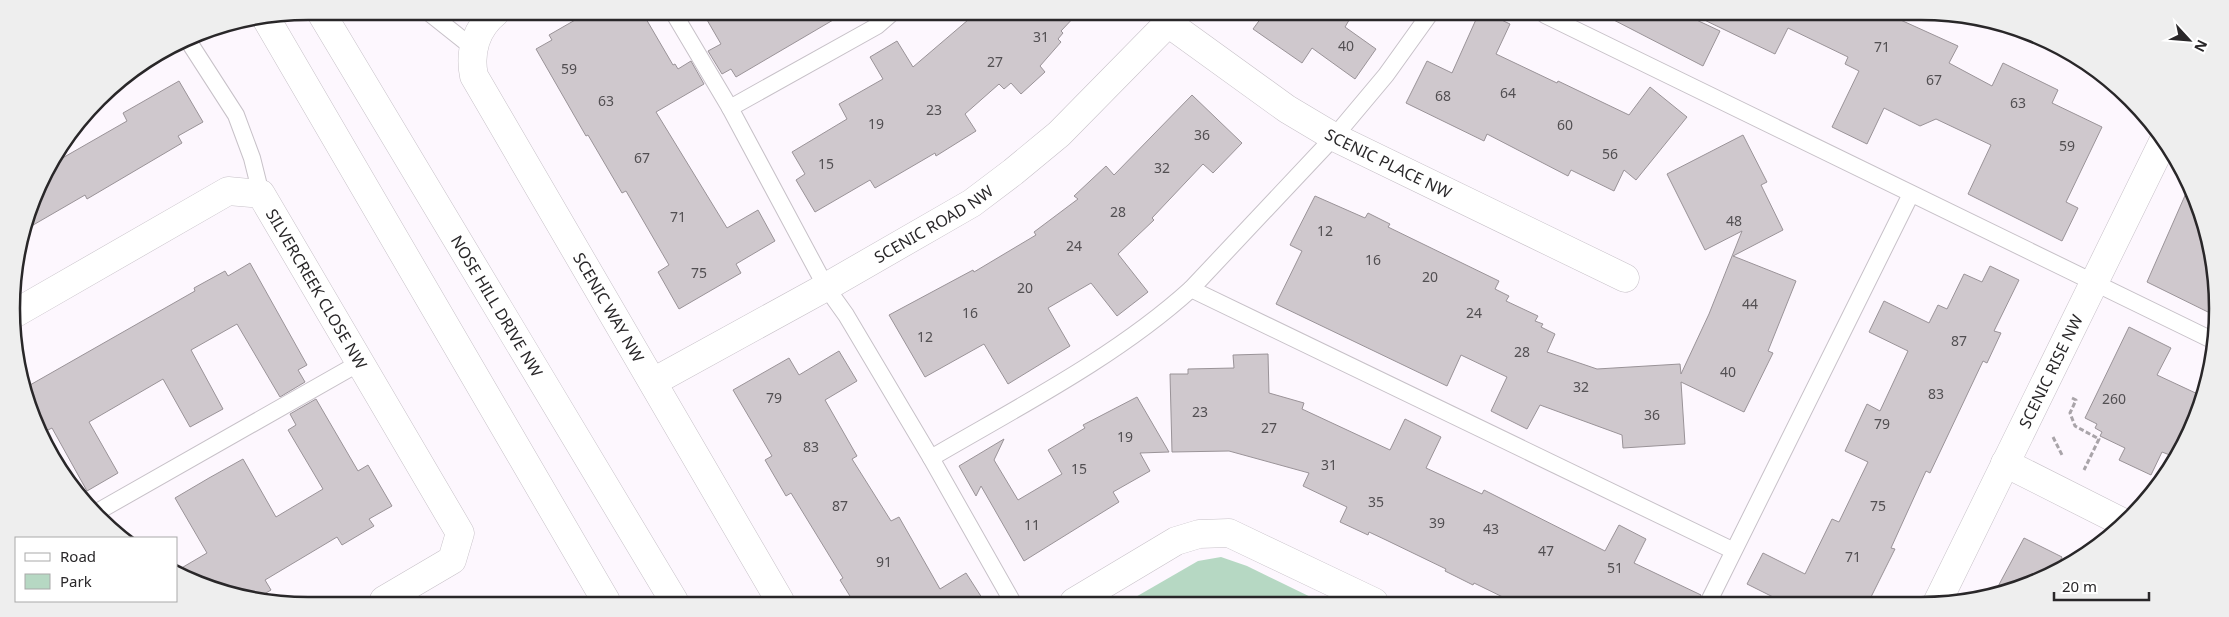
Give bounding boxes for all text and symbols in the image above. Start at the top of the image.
north arrow [2164,15,2214,65]
house number: 31 [1033,27,1049,46]
house number: 40 [1338,36,1354,55]
house number: 71 [1874,37,1890,56]
text: N [2190,37,2212,55]
house number: 27 [987,52,1003,71]
house number: 59 [561,59,577,78]
house number: 67 [1926,70,1942,89]
house number: 64 [1500,83,1516,102]
house number: 68 [1435,86,1451,105]
house number: 63 [598,91,614,110]
house number: 63 [2010,93,2026,112]
house number: 23 [926,100,942,119]
house number: 19 [868,114,884,133]
house number: 60 [1557,115,1573,134]
street label: SCENIC PLACE NW [1321,123,1455,203]
house number: 36 [1194,125,1210,144]
house number: 59 [2059,136,2075,155]
house number: 56 [1602,144,1618,163]
house number: 67 [634,148,650,167]
house number: 15 [818,154,834,173]
house number: 32 [1154,158,1170,177]
street label: SCENIC ROAD NW [870,180,998,268]
house number: 28 [1110,202,1126,221]
street label: SILVERCREEK CLOSE NW [261,205,372,373]
house number: 71 [670,207,686,226]
house number: 48 [1726,211,1742,230]
house number: 12 [1317,221,1333,240]
street label: NOSE HILL DRIVE NW [446,231,548,381]
house number: 24 [1066,236,1082,255]
street label: SCENIC WAY NW [568,248,649,366]
house number: 16 [1365,250,1381,269]
house number: 75 [691,263,707,282]
house number: 20 [1422,267,1438,286]
house number: 20 [1017,278,1033,297]
house number: 44 [1742,294,1758,313]
house number: 16 [962,303,978,322]
house number: 24 [1466,303,1482,322]
street label: SCENIC RISE NW [2013,311,2088,432]
house number: 12 [917,327,933,346]
house number: 87 [1951,331,1967,350]
house number: 28 [1514,342,1530,361]
house number: 40 [1720,362,1736,381]
house number: 32 [1573,377,1589,396]
house number: 83 [1928,384,1944,403]
house number: 79 [766,388,782,407]
house number: 260 [2102,389,2126,408]
house number: 23 [1192,402,1208,421]
house number: 36 [1644,405,1660,424]
house number: 79 [1874,414,1890,433]
house number: 27 [1261,418,1277,437]
house number: 19 [1117,427,1133,446]
house number: 83 [803,437,819,456]
house number: 31 [1321,455,1337,474]
house number: 15 [1071,459,1087,478]
house number: 35 [1368,492,1384,511]
house number: 87 [832,496,848,515]
house number: 75 [1870,496,1886,515]
house number: 39 [1429,513,1445,532]
house number: 11 [1024,515,1040,534]
house number: 43 [1483,519,1499,538]
legend [15,537,178,602]
house number: 47 [1538,541,1554,560]
text: Road [60,546,96,566]
house number: 71 [1845,547,1861,566]
house number: 91 [876,552,892,571]
house number: 51 [1607,558,1623,577]
scale bar [2054,570,2149,602]
text: Park [60,571,92,591]
text: 20 m [2062,576,2097,596]

